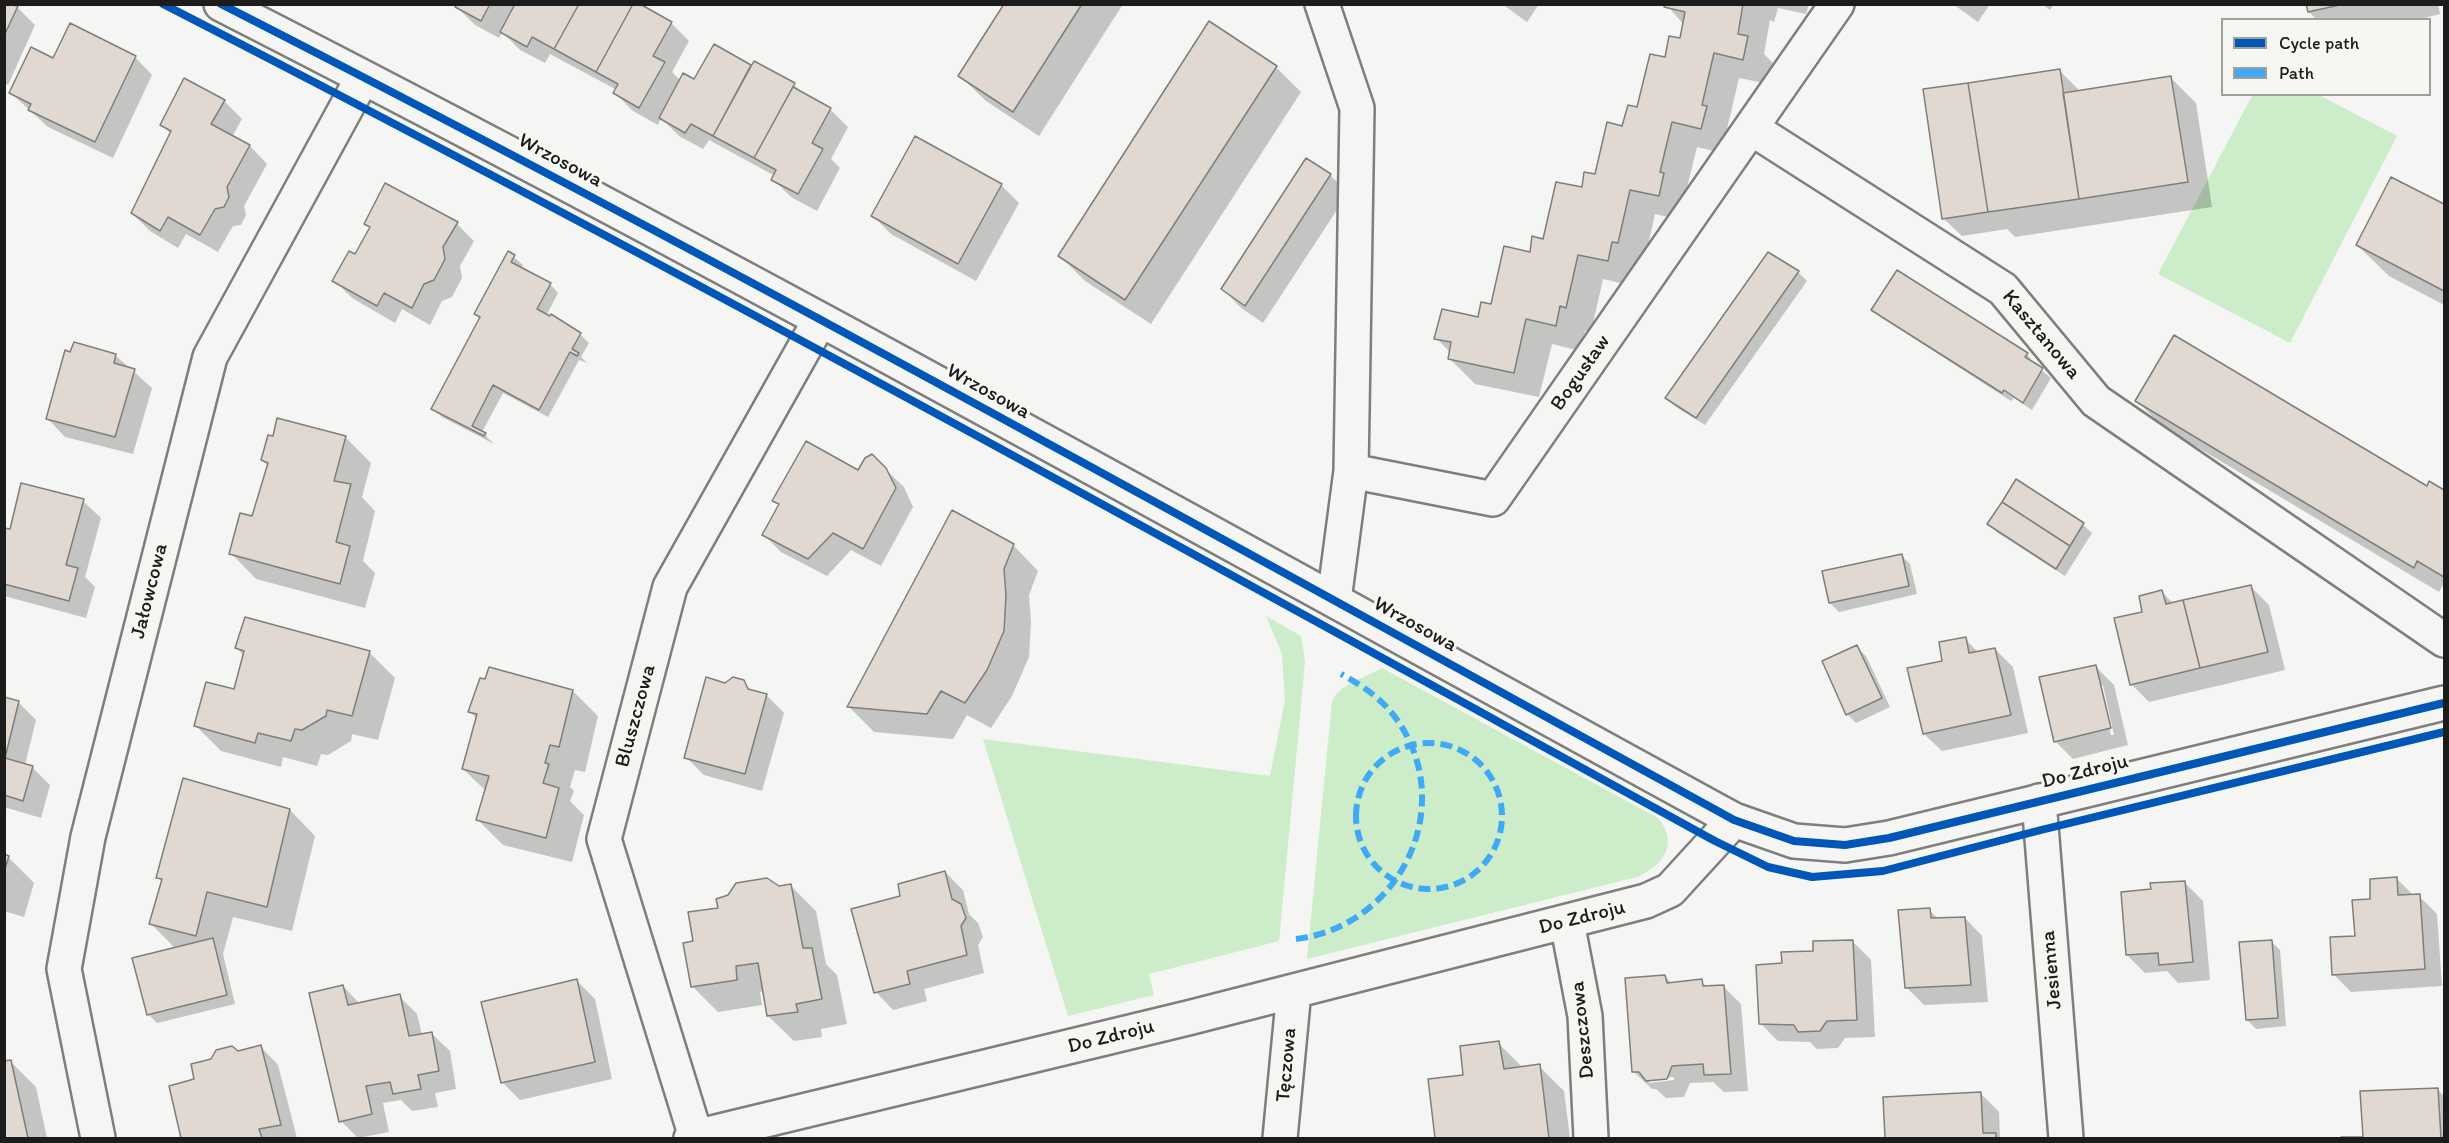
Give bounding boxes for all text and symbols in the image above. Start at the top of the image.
legend [2221,18,2431,96]
text: Cycle path [2279,32,2359,54]
text: Path [2279,62,2314,84]
street label: Wrzosowa [514,128,606,194]
street label: Kasztanowa [1996,285,2086,385]
street label: Bogusław [1546,330,1616,416]
street label: Wrzosowa [942,359,1034,425]
street label: Jałowcowa [126,541,174,641]
street label: Wrzosowa [1369,592,1461,658]
street label: Bluszczowa [610,662,662,770]
street label: Do Zdroju [2039,749,2131,795]
street label: Do Zdroju [1536,895,1628,941]
street label: Jesienna [2036,929,2068,1011]
street label: Deszczowa [1565,980,1601,1080]
street label: Do Zdroju [1065,1014,1157,1060]
street label: Tęczowa [1271,1027,1303,1103]

